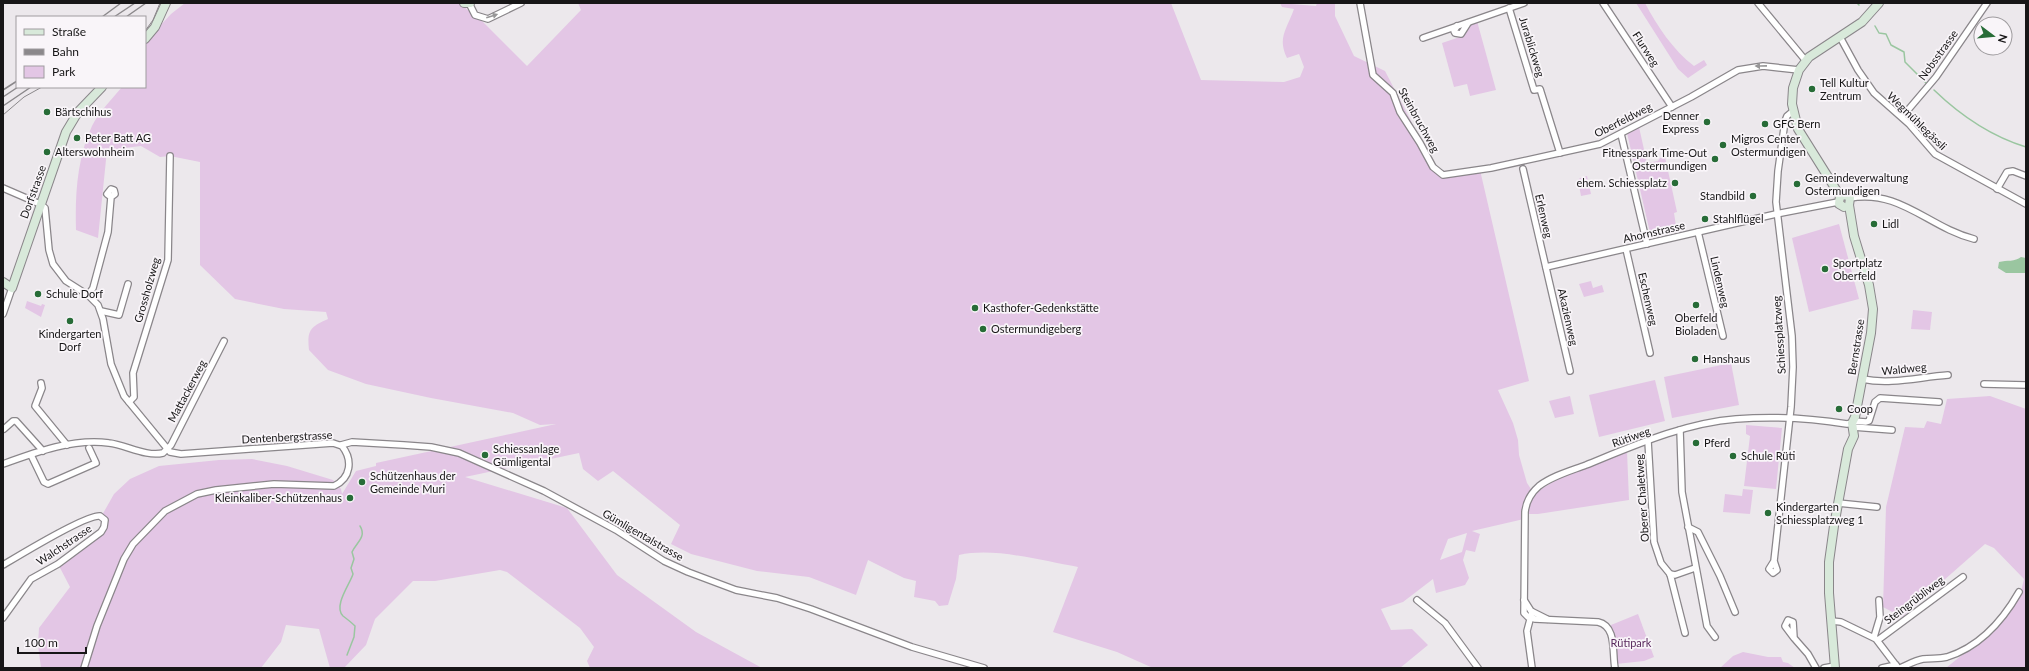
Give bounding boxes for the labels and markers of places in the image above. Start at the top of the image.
place label: Tell Kultur Zentrum [1820,76,1869,102]
marker: Tell Kultur Zentrum [1807,84,1817,94]
place label: Bärtschihus [55,105,112,118]
marker: Bärtschihus [42,107,52,117]
place label: Denner Express [1662,109,1699,135]
marker: Denner Express [1702,117,1712,127]
place label: GFC Bern [1773,117,1820,130]
marker: GFC Bern [1760,119,1770,129]
place label: Peter Batt AG [85,131,151,144]
place label: Migros Center Ostermundigen [1731,132,1806,158]
marker: Peter Batt AG [72,133,82,143]
marker: Migros Center Ostermundigen [1718,140,1728,150]
place label: Alterswohnheim [55,145,134,158]
place label: Fitnesspark Time-Out Ostermundigen [1602,146,1707,172]
marker: Alterswohnheim [42,147,52,157]
marker: Fitnesspark Time-Out Ostermundigen [1710,154,1720,164]
place label: Gemeindeverwaltung Ostermundigen [1805,171,1908,197]
place label: ehem. Schiessplatz [1576,176,1667,189]
marker: ehem. Schiessplatz [1670,178,1680,188]
marker: Gemeindeverwaltung Ostermundigen [1792,179,1802,189]
place label: Standbild [1700,189,1745,202]
marker: Standbild [1748,191,1758,201]
place label: Stahlflügel [1713,212,1764,225]
marker: Stahlflügel [1700,214,1710,224]
place label: Lidl [1882,217,1899,230]
marker: Lidl [1869,219,1879,229]
place label: Sportplatz Oberfeld [1833,256,1882,282]
marker: Sportplatz Oberfeld [1820,264,1830,274]
place label: Schule Dorf [46,287,103,300]
marker: Schule Dorf [33,289,43,299]
marker: Oberfeld Bioladen [1691,300,1701,310]
place label: Kasthofer-Gedenkstätte [983,301,1099,314]
marker: Kasthofer-Gedenkstätte [970,303,980,313]
place label: Oberfeld Bioladen [1675,311,1717,337]
marker: Kindergarten Dorf [65,316,75,326]
place label: Ostermundigeberg [991,322,1082,335]
marker: Ostermundigeberg [978,324,988,334]
place label: Kindergarten Dorf [39,327,101,353]
place label: Hanshaus [1703,352,1750,365]
marker: Hanshaus [1690,354,1700,364]
place label: Coop [1847,402,1873,415]
marker: Coop [1834,404,1844,414]
place label: Pferd [1704,436,1730,449]
marker: Pferd [1691,438,1701,448]
place label: Schiessanlage Gümligental [493,442,560,468]
place label: Schule Rüti [1741,449,1795,462]
marker: Schiessanlage Gümligental [480,450,490,460]
marker: Schule Rüti [1728,451,1738,461]
place label: Schützenhaus der Gemeinde Muri [370,469,456,495]
marker: Schützenhaus der Gemeinde Muri [357,477,367,487]
place label: Kleinkaliber-Schützenhaus [215,491,342,504]
marker: Kleinkaliber-Schützenhaus [345,493,355,503]
place label: Kindergarten Schiessplatzweg 1 [1776,500,1864,526]
marker: Kindergarten Schiessplatzweg 1 [1763,508,1773,518]

